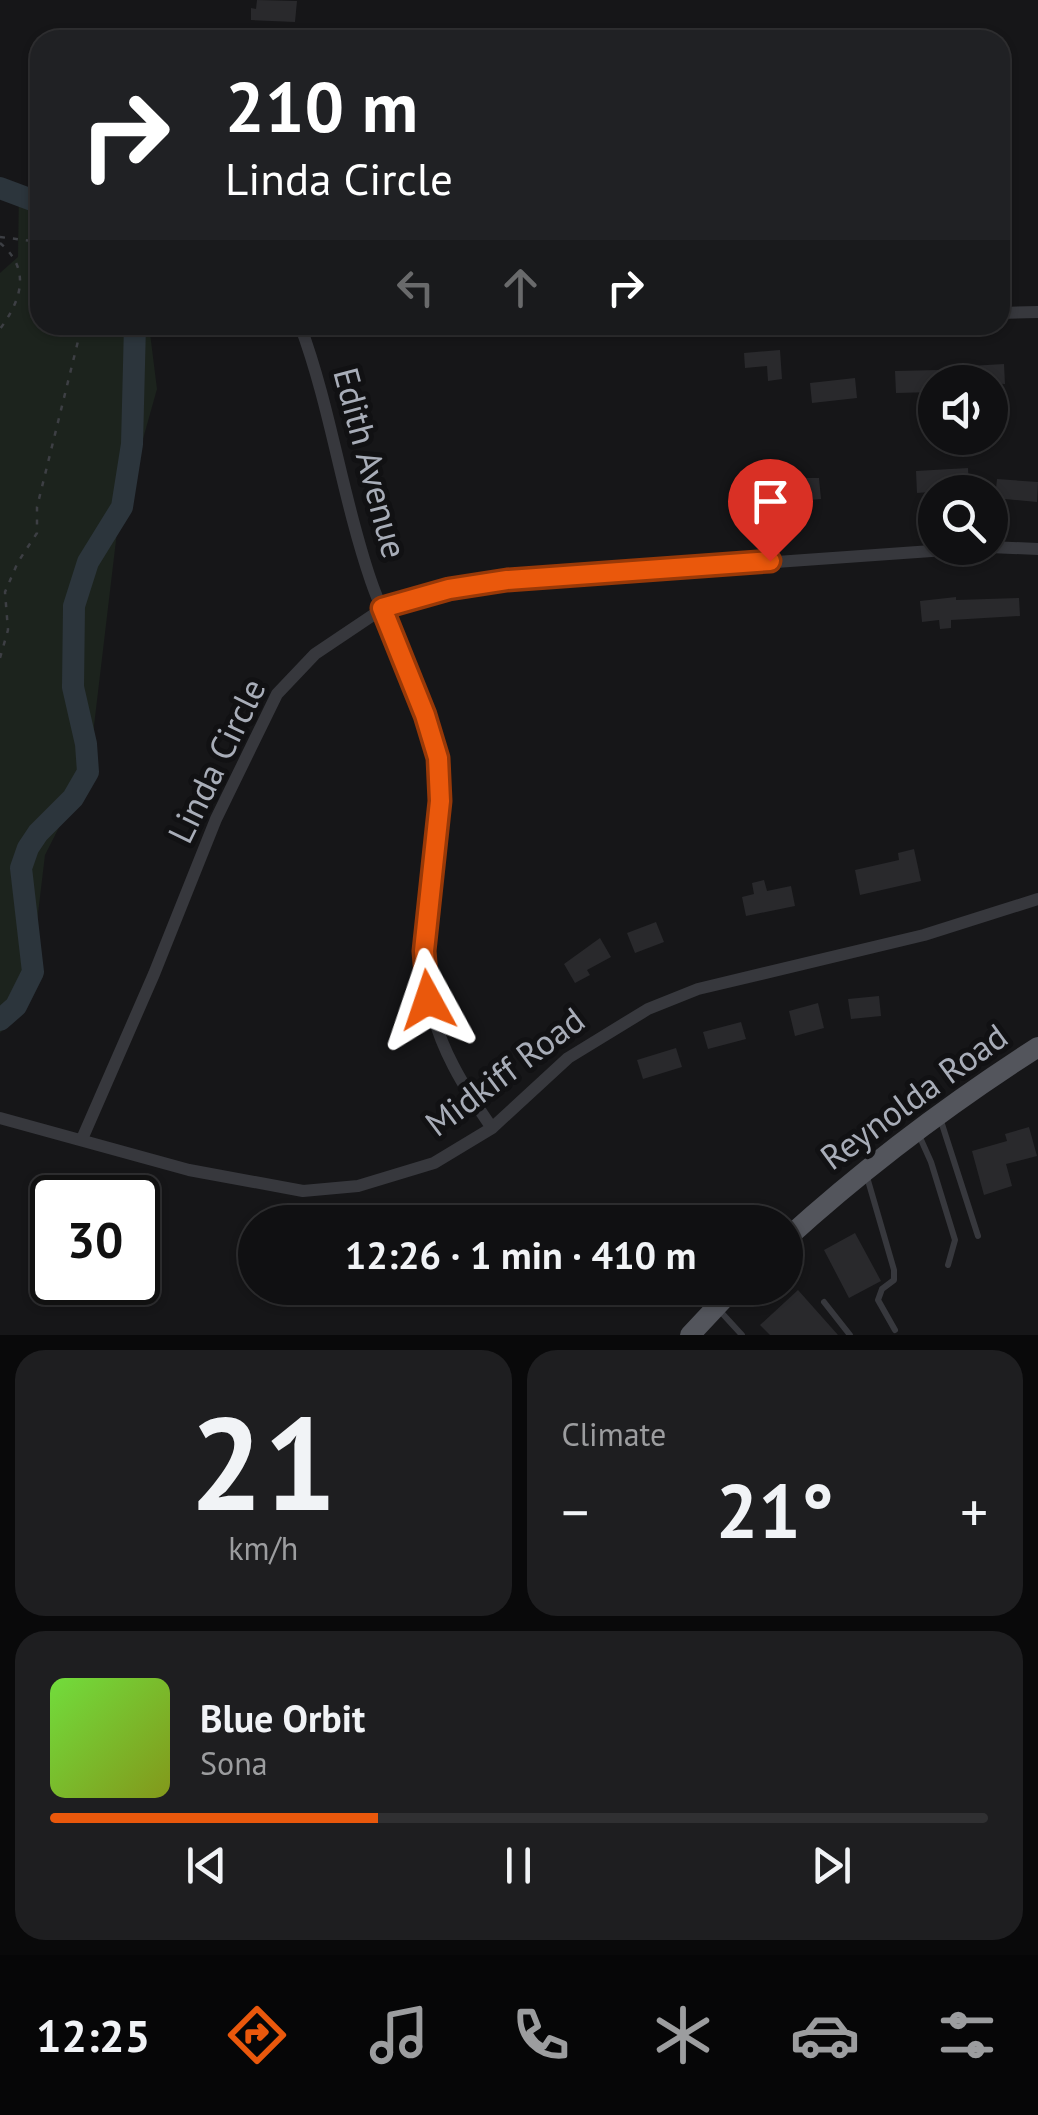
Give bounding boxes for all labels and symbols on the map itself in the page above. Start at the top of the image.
street label: Edith Avenue [323,362,418,563]
pin [728,459,813,562]
street label: Linda Circle [157,671,276,850]
position arrow [376,948,480,1052]
street label: Midkiff Road [416,996,593,1146]
street label: Reynolda Road [811,1013,1016,1180]
speed limit sign: 30 [30,1175,160,1305]

